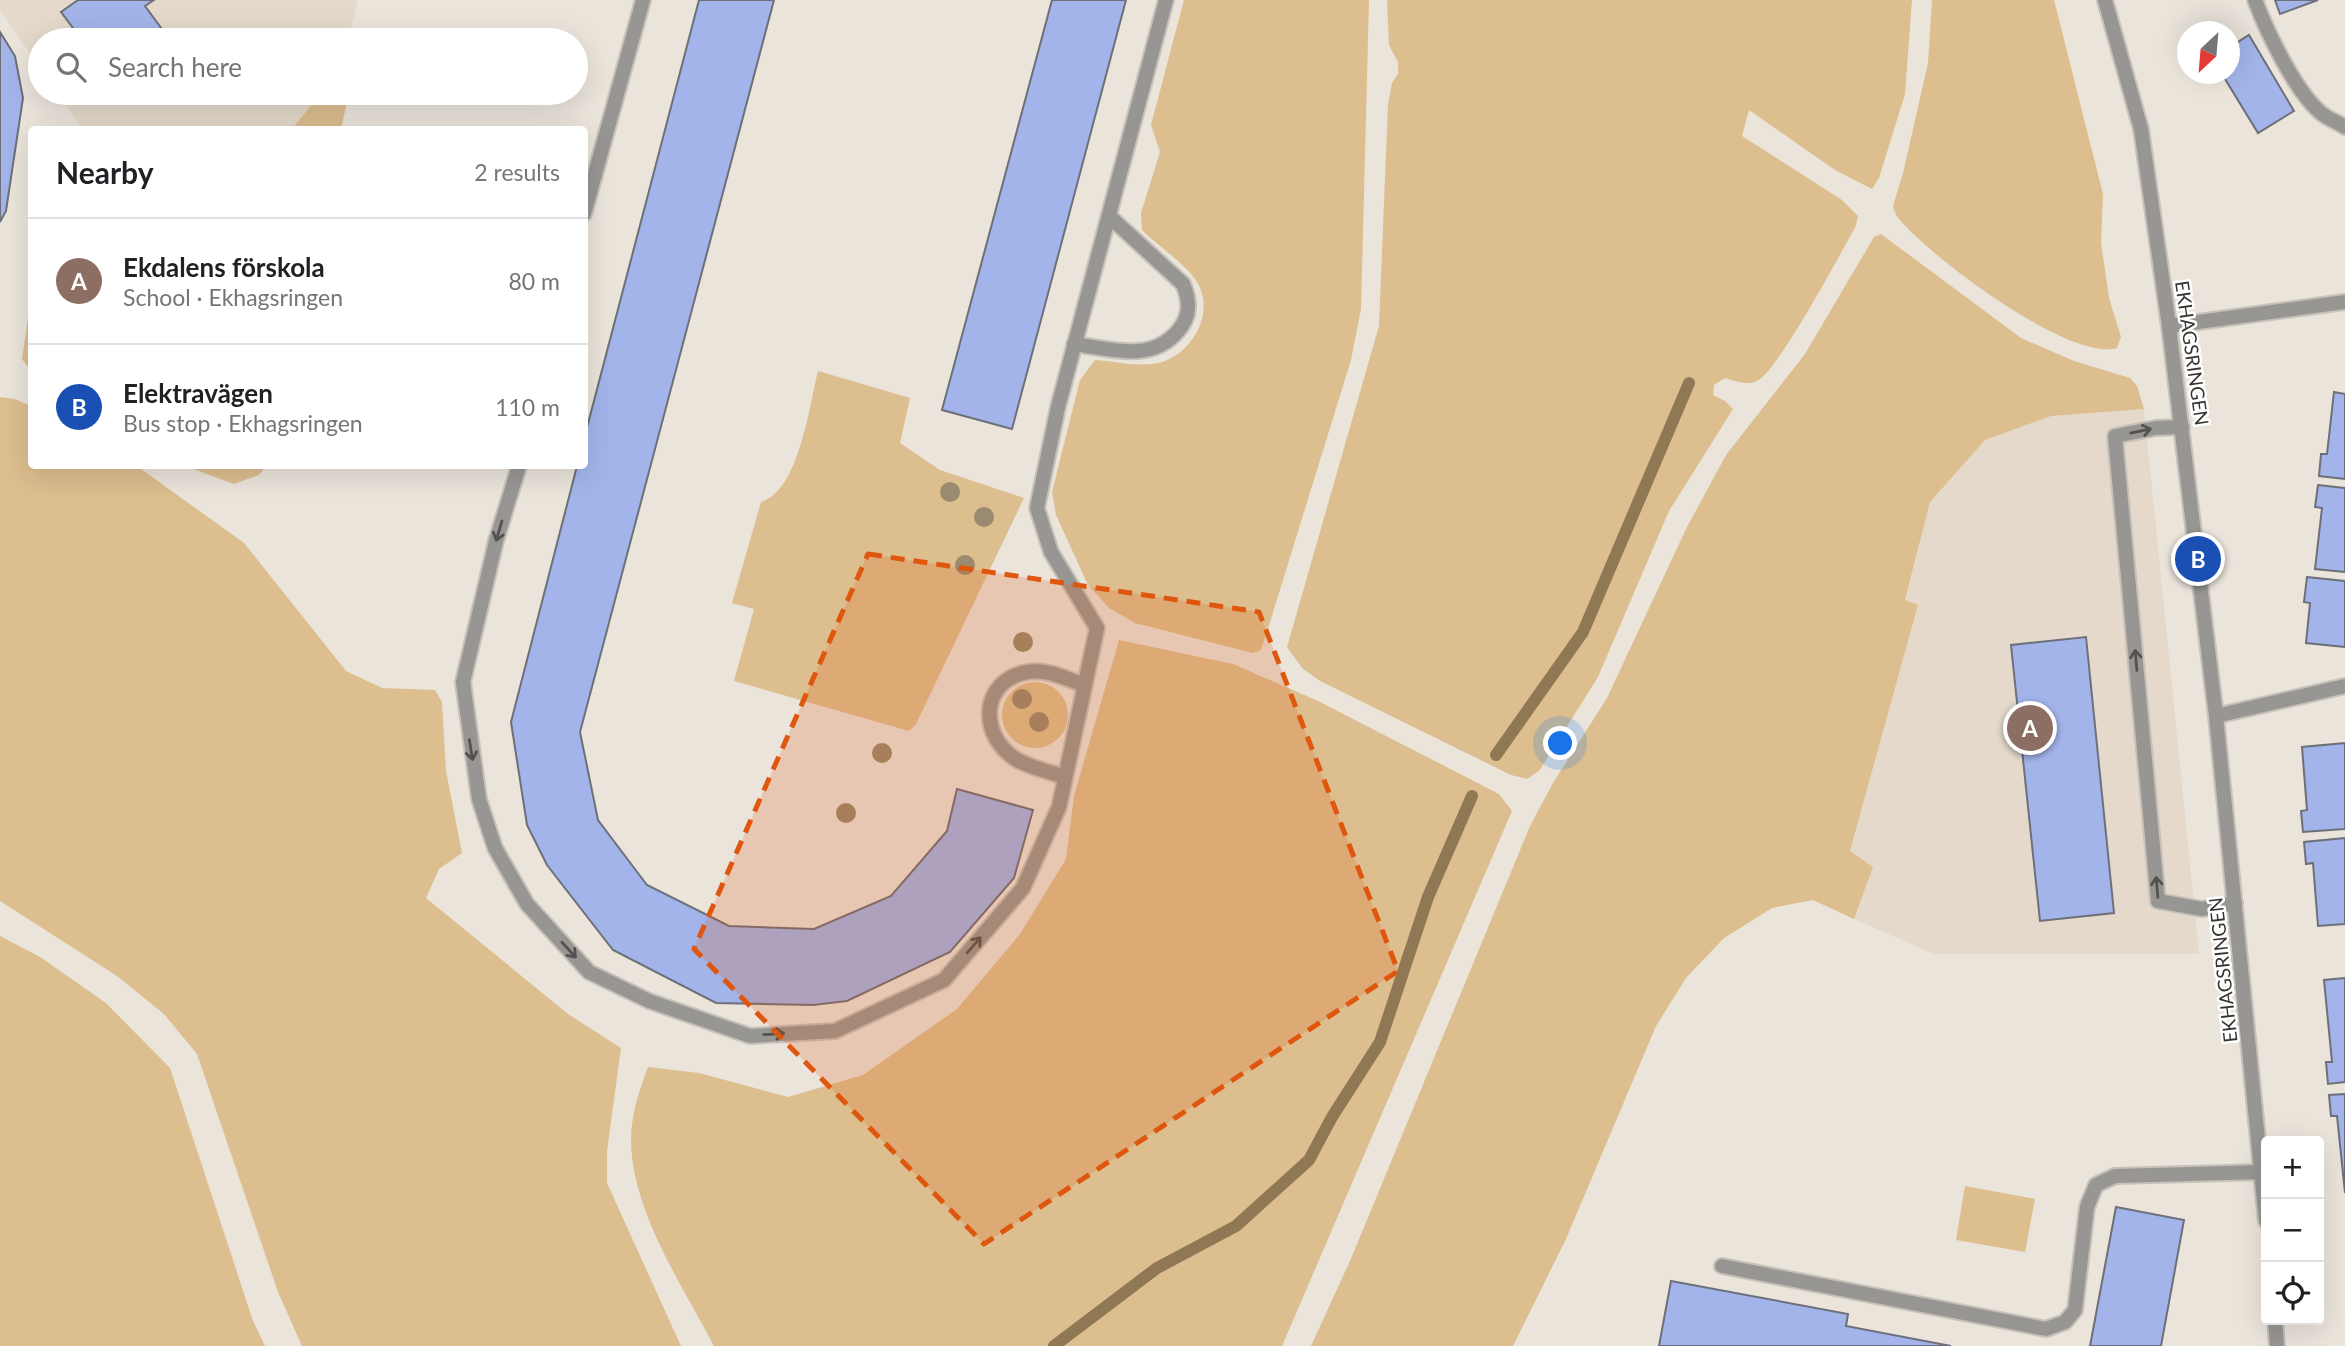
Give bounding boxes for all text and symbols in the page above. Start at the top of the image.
north arrow [2177,21,2240,84]
search box [28,28,588,105]
icon: search [52,48,90,86]
text: Search here [108,51,242,83]
text: Nearby [56,154,154,190]
text: 2 results [474,158,560,186]
text: Ekdalens förskola [123,251,325,283]
text: A [71,267,87,295]
text: 80 m [509,267,560,295]
street label: EKHAGSRINGEN [2171,279,2214,427]
text: School · Ekhagsringen [123,283,343,311]
text: Elektravägen [123,377,273,409]
text: B [71,393,87,421]
text: 110 m [495,393,560,421]
text: Bus stop · Ekhagsringen [123,409,363,437]
one-way arrow [2129,423,2152,437]
one-way arrow [492,520,505,542]
pin: B [2175,533,2221,585]
one-way arrow [2129,649,2142,672]
pin: A [2007,702,2053,754]
your location [1543,726,1577,760]
one-way arrow [465,738,478,761]
one-way arrow [2150,876,2163,898]
street label: EKHAGSRINGEN [2203,896,2242,1044]
one-way arrow [966,936,982,954]
one-way arrow [561,941,577,959]
one-way arrow [762,1028,785,1041]
map controls [2261,1136,2324,1325]
button: + [2261,1136,2324,1199]
button: − [2261,1199,2324,1262]
button: locate [2261,1262,2324,1325]

